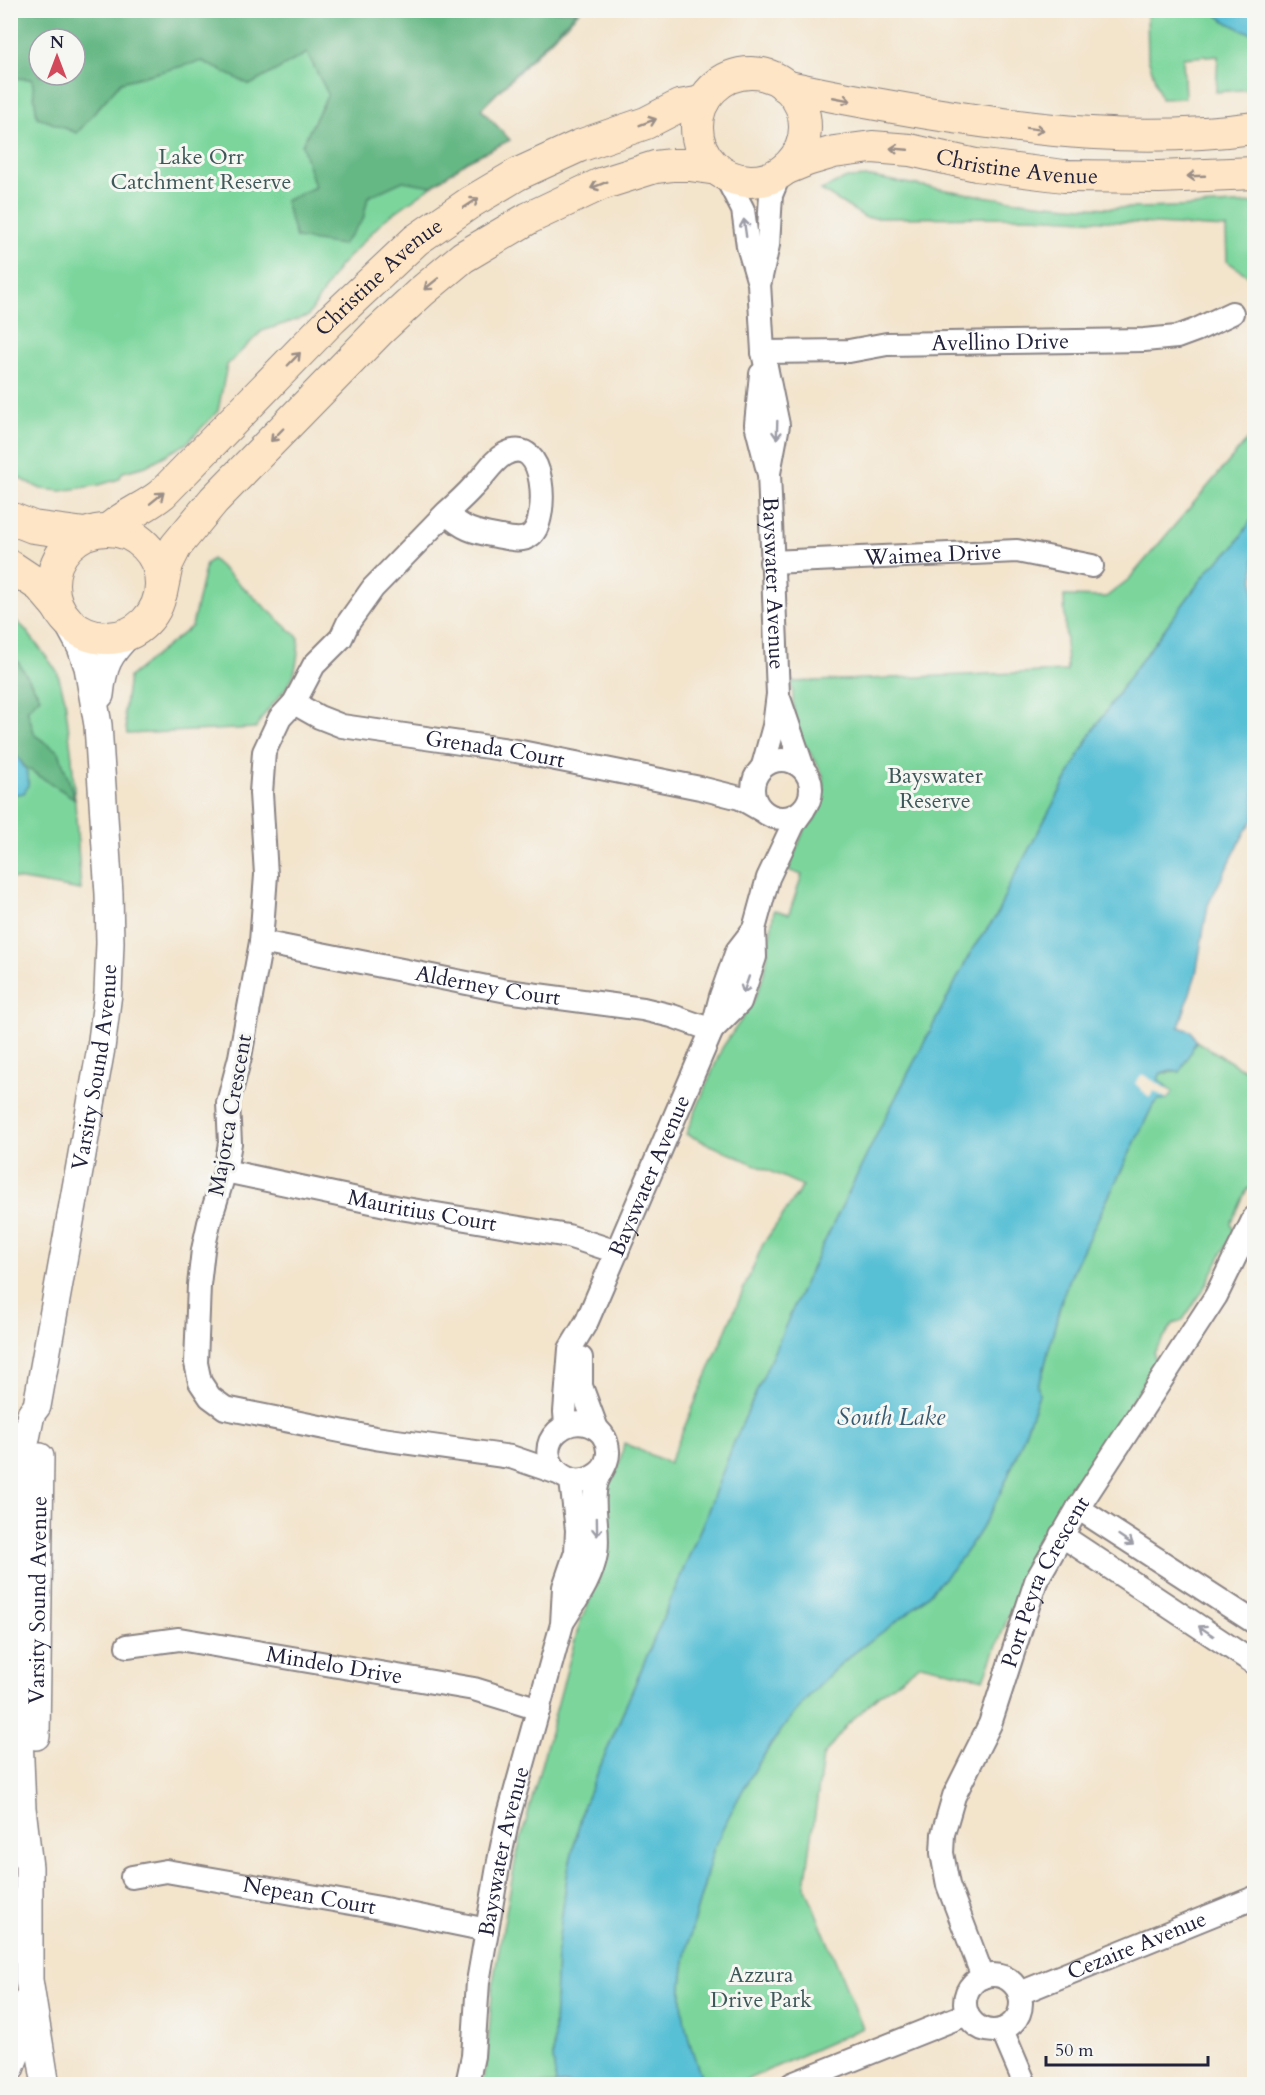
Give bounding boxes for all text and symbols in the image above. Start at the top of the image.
north arrow [27,27,87,87]
text: N [50,32,64,54]
one-way arrow [832,94,851,105]
one-way arrow [638,116,656,127]
one-way arrow [1024,124,1044,135]
street label: Christine Avenue [933,141,1098,191]
park label: Lake Orr Catchment Reserve [110,142,292,197]
one-way arrow [889,143,909,154]
one-way arrow [1187,170,1207,182]
one-way arrow [590,180,608,191]
one-way arrow [462,196,479,208]
street label: Christine Avenue [308,211,449,343]
one-way arrow [740,219,751,238]
one-way arrow [423,277,439,290]
street label: Avellino Drive [931,326,1069,358]
one-way arrow [286,351,301,366]
one-way arrow [771,419,782,439]
one-way arrow [270,428,285,443]
one-way arrow [149,491,165,504]
street label: Bayswater Avenue [755,496,792,670]
street label: Waimea Drive [863,537,1002,573]
street label: Grenada Court [423,723,567,775]
park label: Bayswater Reserve [887,761,984,816]
street label: Alderney Court [413,958,562,1013]
street label: Varsity Sound Avenue [64,963,124,1173]
one-way arrow [739,975,750,994]
street label: Majorca Crescent [201,1032,259,1198]
street label: Bayswater Avenue [601,1090,697,1261]
street label: Mauritius Court [345,1182,499,1239]
water label: South Lake [837,1401,946,1434]
street label: Port Peyra Crescent [994,1490,1097,1671]
street label: Varsity Sound Avenue [21,1496,54,1704]
one-way arrow [591,1516,602,1536]
one-way arrow [1118,1534,1134,1546]
one-way arrow [1198,1625,1215,1637]
street label: Mindelo Drive [264,1639,405,1692]
street label: Bayswater Avenue [471,1763,537,1939]
street label: Nepean Court [241,1870,378,1922]
street label: Cezaire Avenue [1063,1904,1211,1987]
park label: Azzura Drive Park [710,1960,812,2015]
scale bar [1046,2029,1208,2067]
text: 50 m [1055,2038,1094,2063]

